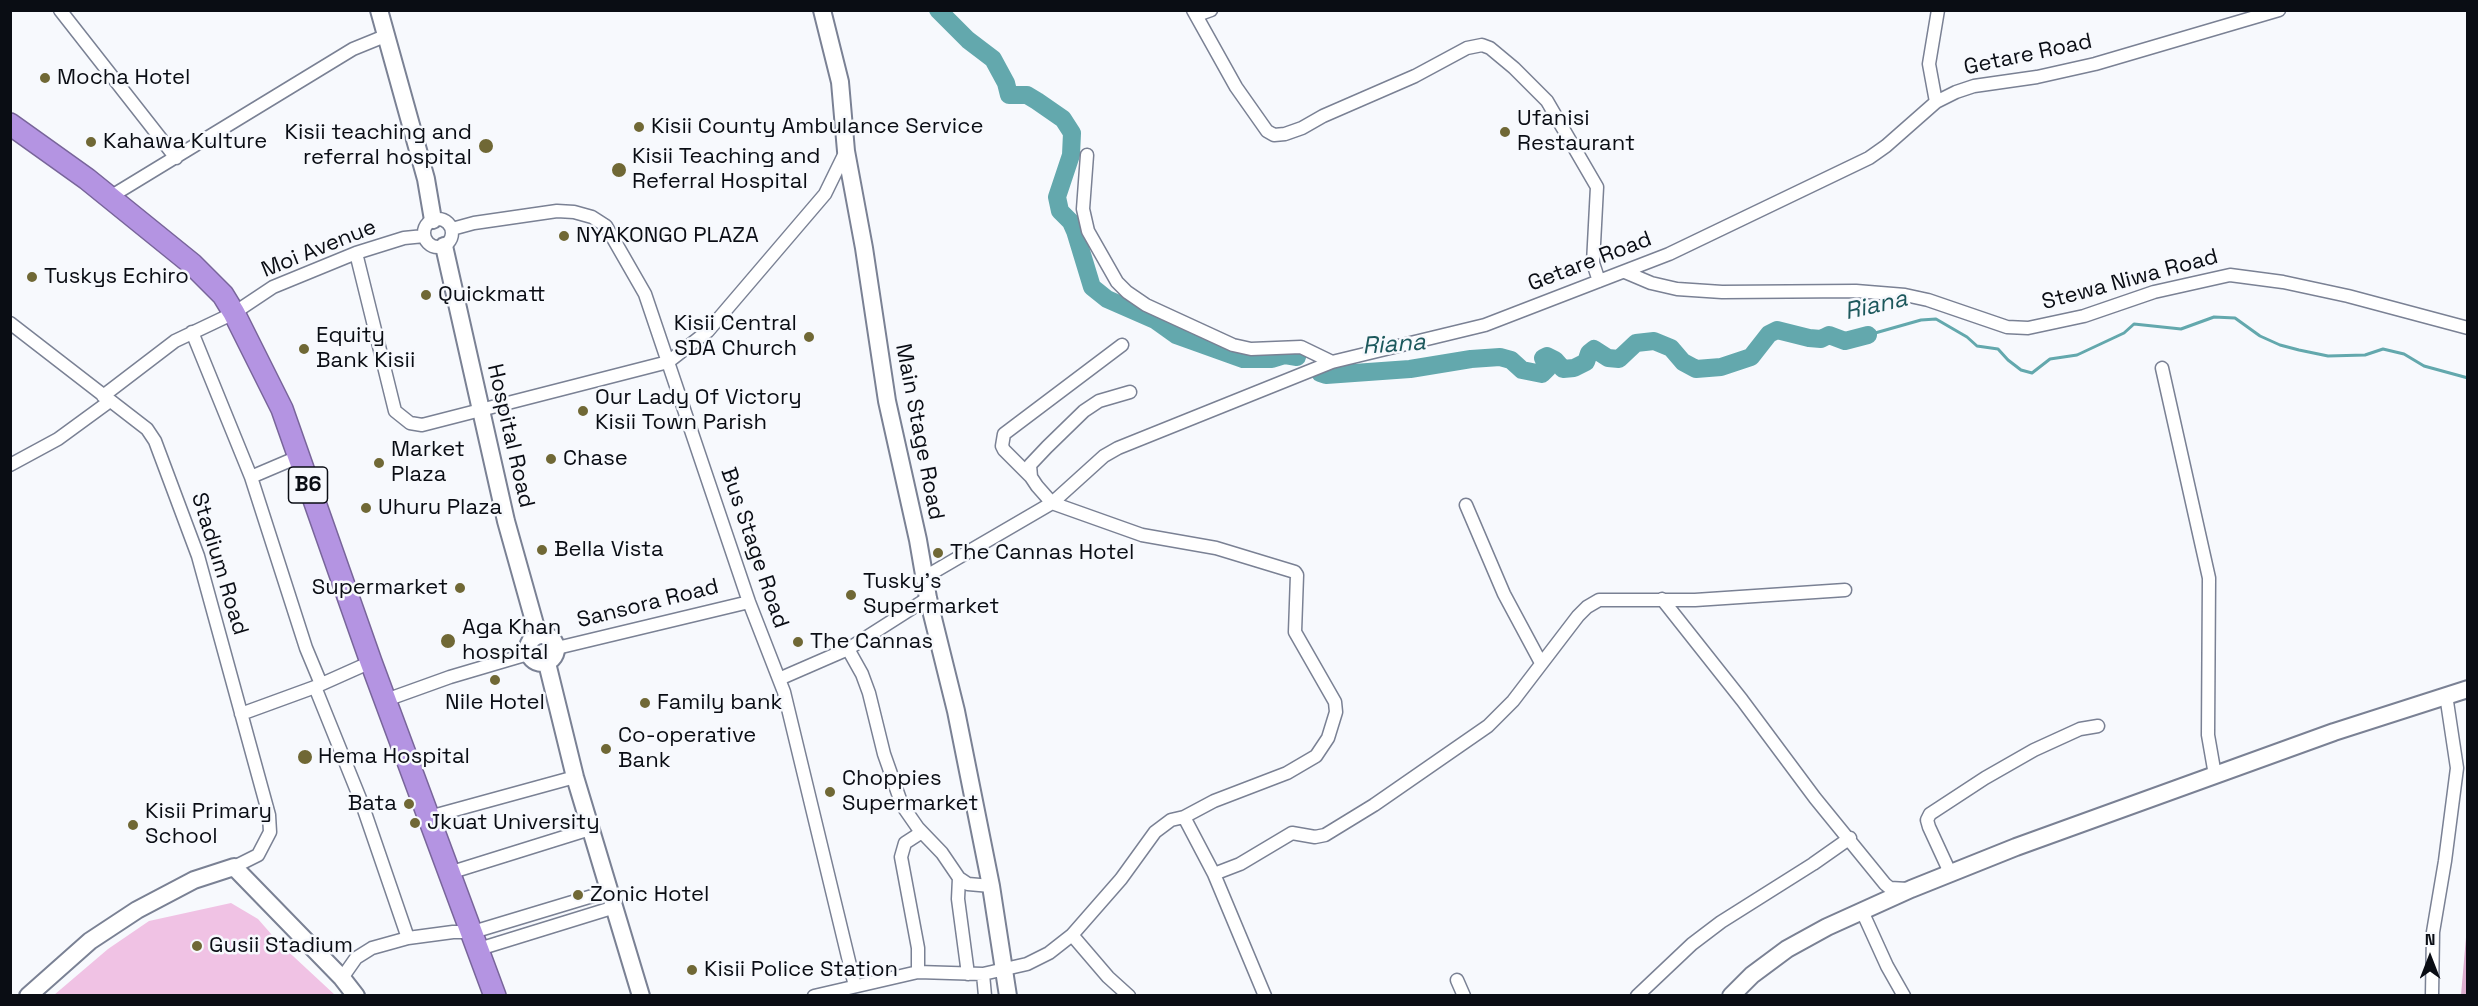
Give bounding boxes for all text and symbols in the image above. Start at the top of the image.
street label: Getare Road [1961,29,2095,81]
place label: Mocha Hotel [57,65,190,91]
marker: Mocha Hotel [38,71,52,85]
place label: Ufanisi Restaurant [1517,106,1635,158]
place label: Kisii County Ambulance Service [651,114,983,140]
place label: Kisii teaching and referral hospital [284,120,472,172]
marker: Kisii County Ambulance Service [632,120,646,134]
marker: Ufanisi Restaurant [1498,125,1512,139]
place label: Kahawa Kulture [103,129,267,155]
marker: Kahawa Kulture [84,135,98,149]
marker: Kisii teaching and referral hospital [477,137,495,155]
place label: Kisii Teaching and Referral Hospital [632,144,821,196]
marker: Kisii Teaching and Referral Hospital [610,161,628,179]
street label: Moi Avenue [258,214,380,284]
place label: NYAKONGO PLAZA [576,223,759,249]
street label: Getare Road [1524,226,1656,298]
marker: NYAKONGO PLAZA [557,229,571,243]
street label: Stewa Niwa Road [2039,244,2221,316]
place label: Tuskys Echiro [44,264,189,290]
marker: Tuskys Echiro [25,270,39,284]
place label: Quickmatt [438,282,545,308]
water label: Riana [1842,285,1910,327]
marker: Quickmatt [419,288,433,302]
place label: Kisii Central SDA Church [674,311,797,362]
place label: Equity Bank Kisii [316,323,415,374]
water label: Riana [1361,328,1427,362]
marker: Kisii Central SDA Church [802,330,816,344]
marker: Equity Bank Kisii [297,342,311,356]
street label: Main Stage Road [889,342,949,522]
street label: Hospital Road [481,361,539,511]
place label: Our Lady Of Victory Kisii Town Parish [595,385,802,436]
marker: Our Lady Of Victory Kisii Town Parish [576,404,590,418]
place label: Market Plaza [391,437,465,488]
place label: Chase [563,446,628,472]
marker: Chase [544,452,558,466]
marker: Market Plaza [372,456,386,470]
street label: Bus Stage Road [714,464,794,632]
road number: B6 [288,467,328,503]
street label: Stadium Road [185,490,253,638]
place label: Uhuru Plaza [378,495,502,521]
marker: Uhuru Plaza [359,501,373,515]
place label: Bella Vista [554,537,664,563]
place label: The Cannas Hotel [950,540,1134,566]
marker: Bella Vista [535,543,549,557]
marker: The Cannas Hotel [931,546,945,560]
place label: Tusky's Supermarket [863,569,999,620]
street label: Sansora Road [574,574,722,634]
place label: Supermarket [312,575,448,601]
marker: Supermarket [453,581,467,595]
marker: Tusky's Supermarket [844,588,858,602]
place label: Aga Khan hospital [462,615,561,666]
place label: The Cannas [810,629,933,655]
marker: Aga Khan hospital [439,632,457,650]
marker: The Cannas [791,635,805,649]
marker: Nile Hotel [488,673,502,687]
place label: Nile Hotel [445,690,545,716]
place label: Family bank [657,690,782,716]
marker: Family bank [638,696,652,710]
place label: Co-operative Bank [618,723,756,774]
marker: Co-operative Bank [599,742,613,756]
place label: Hema Hospital [318,744,470,770]
marker: Hema Hospital [296,748,314,766]
place label: Choppies Supermarket [842,766,978,818]
marker: Choppies Supermarket [823,785,837,799]
place label: Bata [348,791,397,817]
marker: Bata [402,797,416,811]
place label: Kisii Primary School [145,799,272,850]
place label: Jkuat University [427,810,600,836]
marker: Jkuat University [408,816,422,830]
marker: Kisii Primary School [126,818,140,832]
place label: Zonic Hotel [590,882,709,908]
marker: Zonic Hotel [571,888,585,902]
north arrow [2400,928,2460,988]
text: N [2425,929,2435,950]
place label: Gusii Stadium [209,933,353,959]
marker: Gusii Stadium [190,939,204,953]
place label: Kisii Police Station [704,957,898,983]
marker: Kisii Police Station [685,963,699,977]

